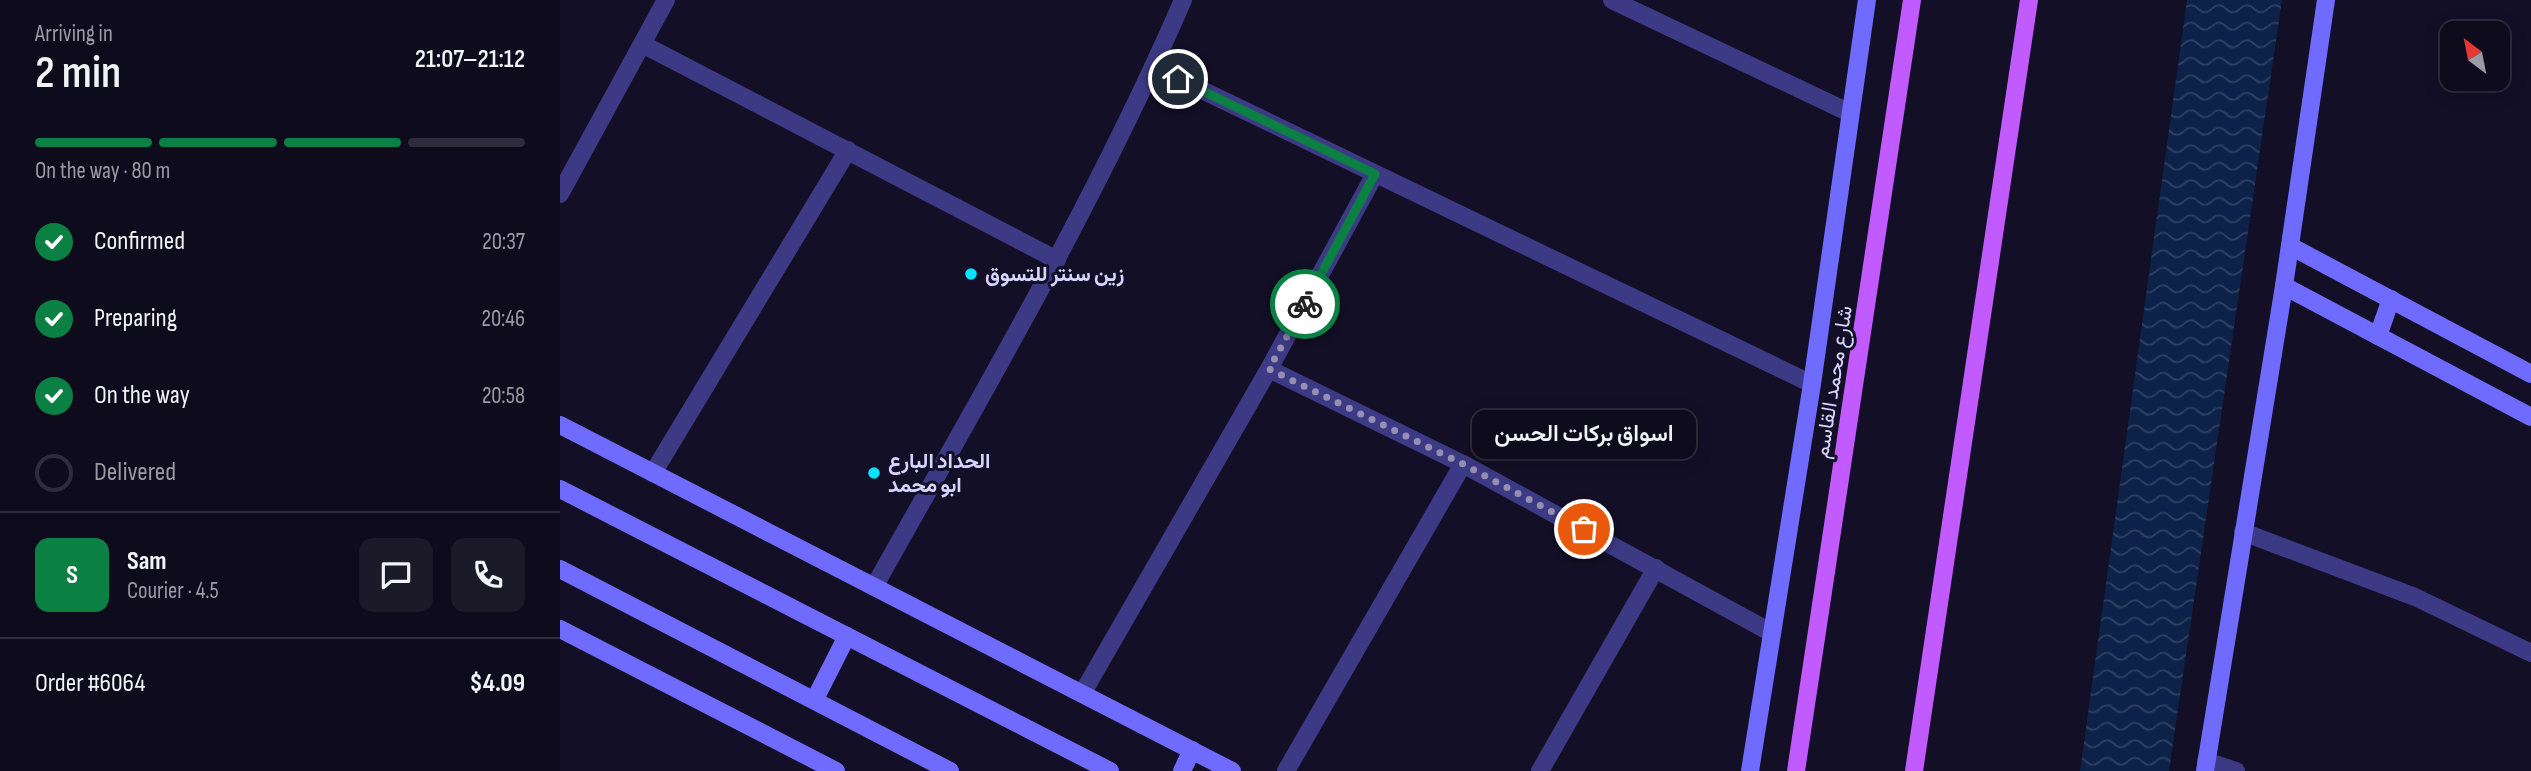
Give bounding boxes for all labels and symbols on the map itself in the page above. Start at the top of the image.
north arrow [2440,21,2510,91]
pin [1148,49,1208,109]
place label: زين سنتر للتسوق [985,262,1124,287]
marker: زين سنتر للتسوق [963,266,979,282]
courier [1270,269,1340,339]
street label: شارع محمد القاسم [1809,304,1859,460]
callout: اسواق بركات الحسن [1472,410,1696,459]
place label: الحداد البارع ابو محمد [888,449,990,498]
marker: الحداد البارع ابو محمد [866,465,882,481]
pin [1554,499,1614,559]

